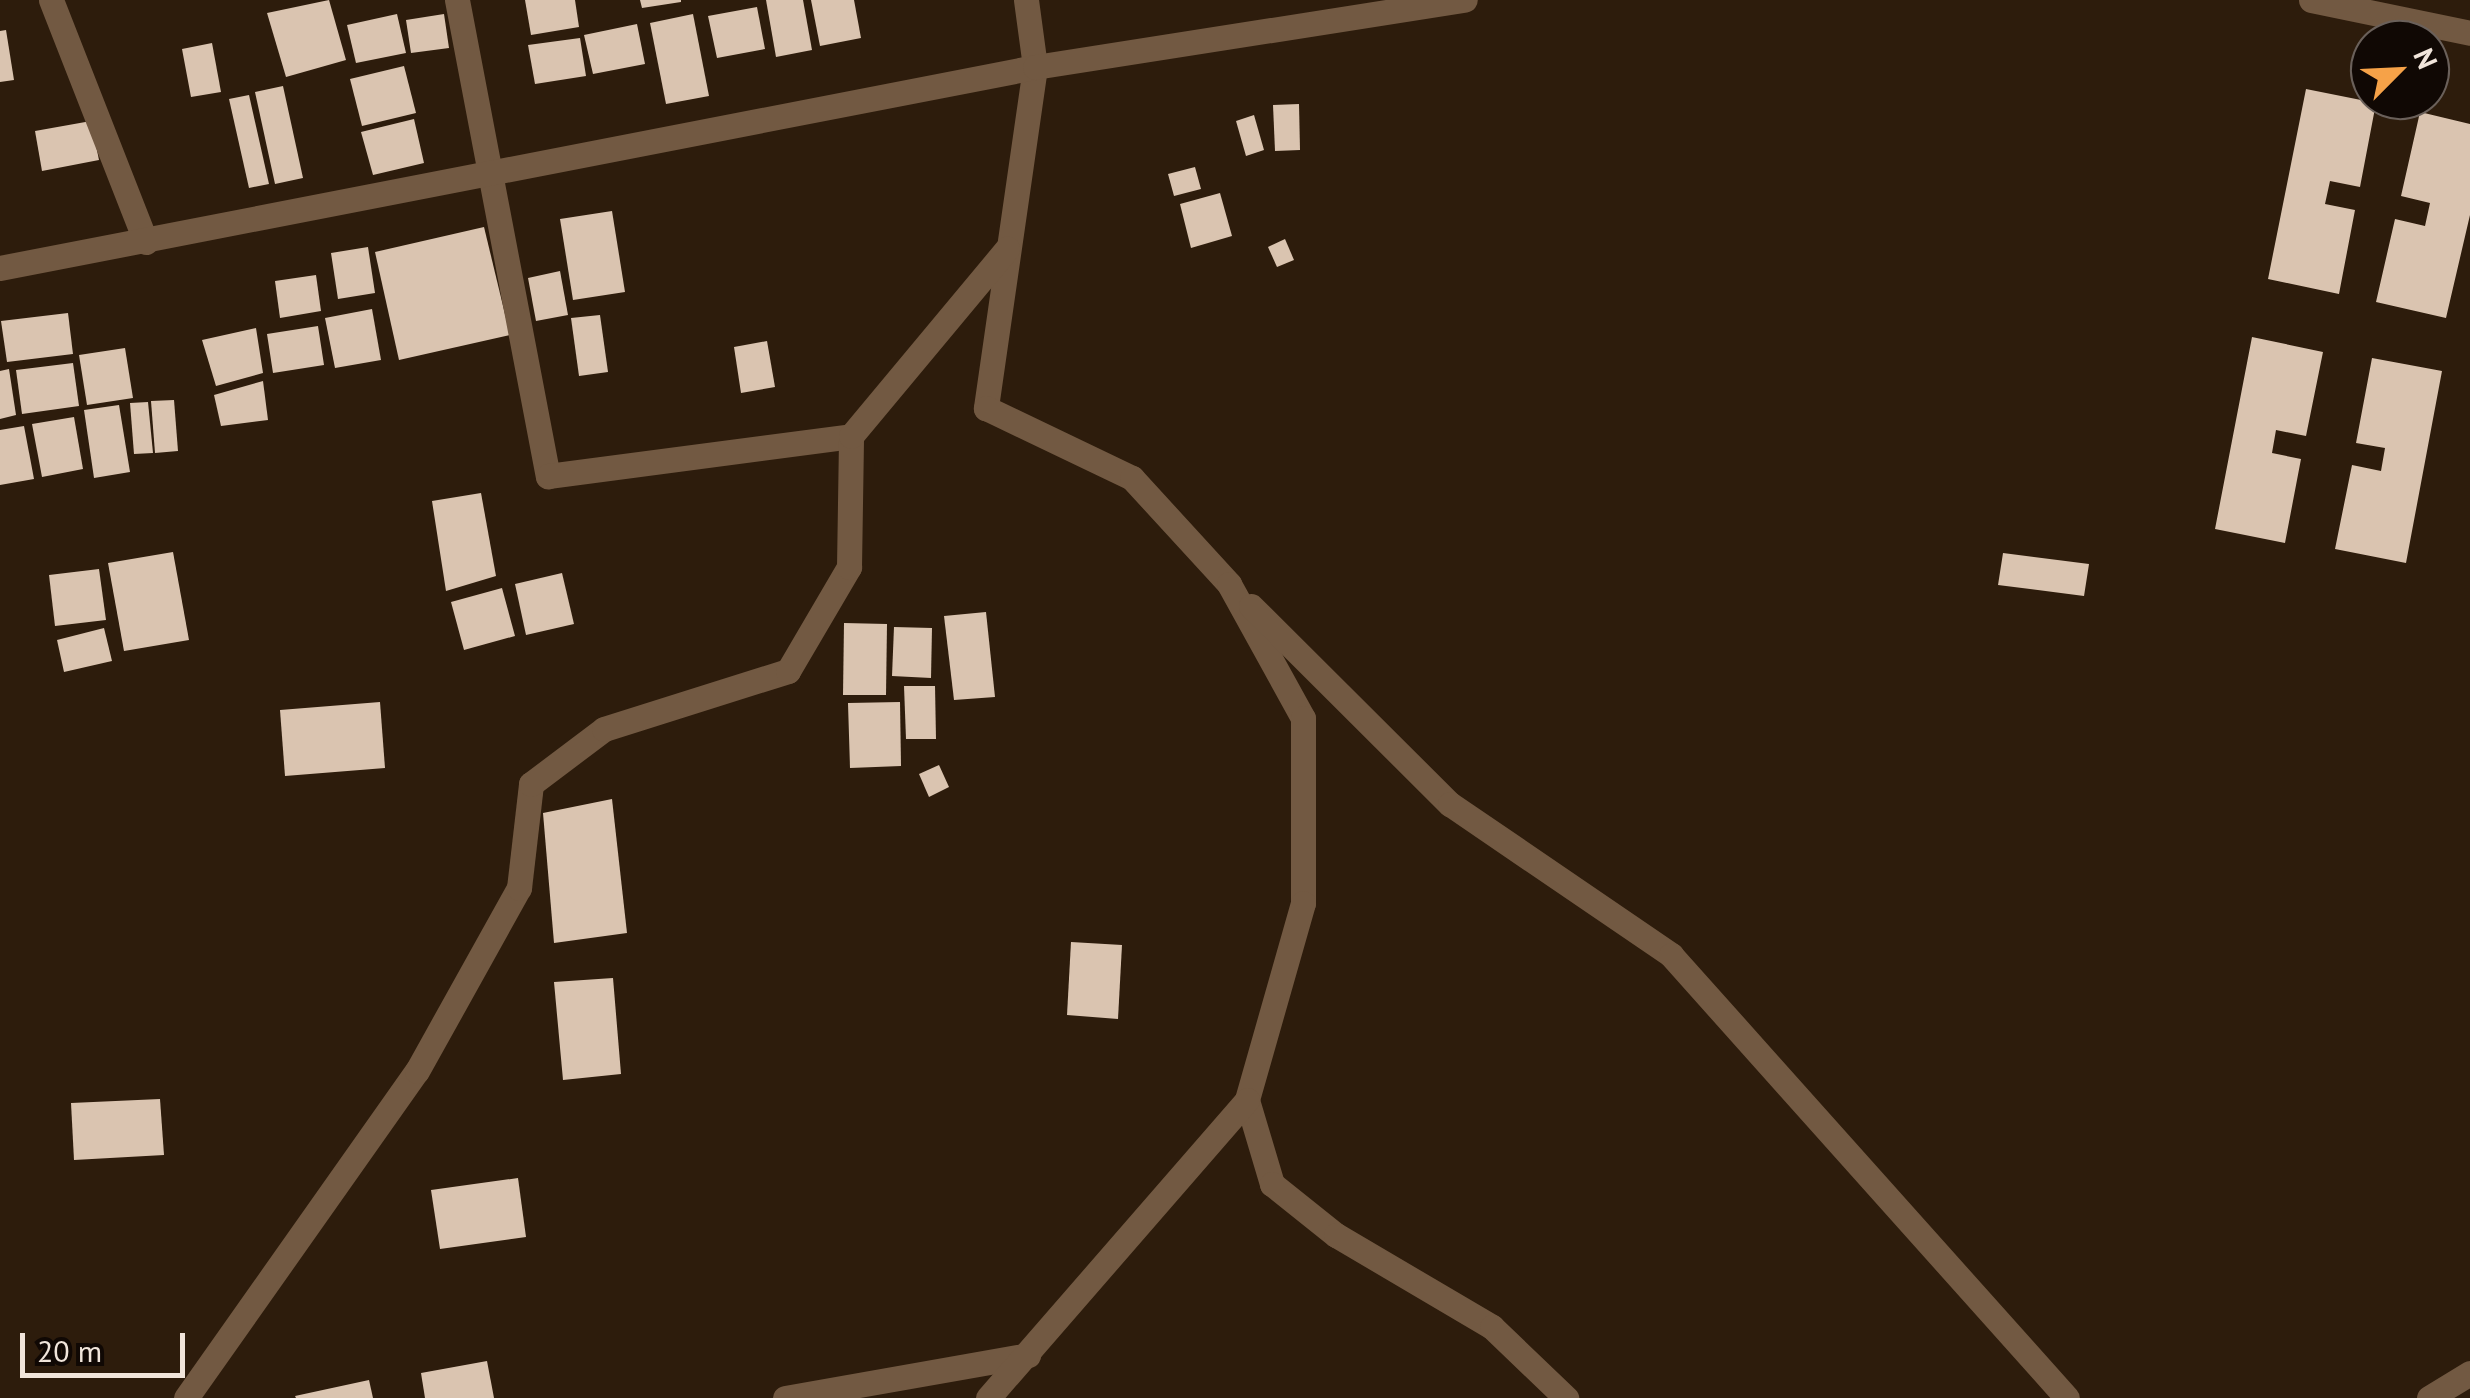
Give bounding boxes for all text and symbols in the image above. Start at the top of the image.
north arrow [2350,20,2450,120]
text: N [2405,42,2447,74]
scale bar [25,1313,190,1375]
text: 20 m [37,1331,102,1370]

